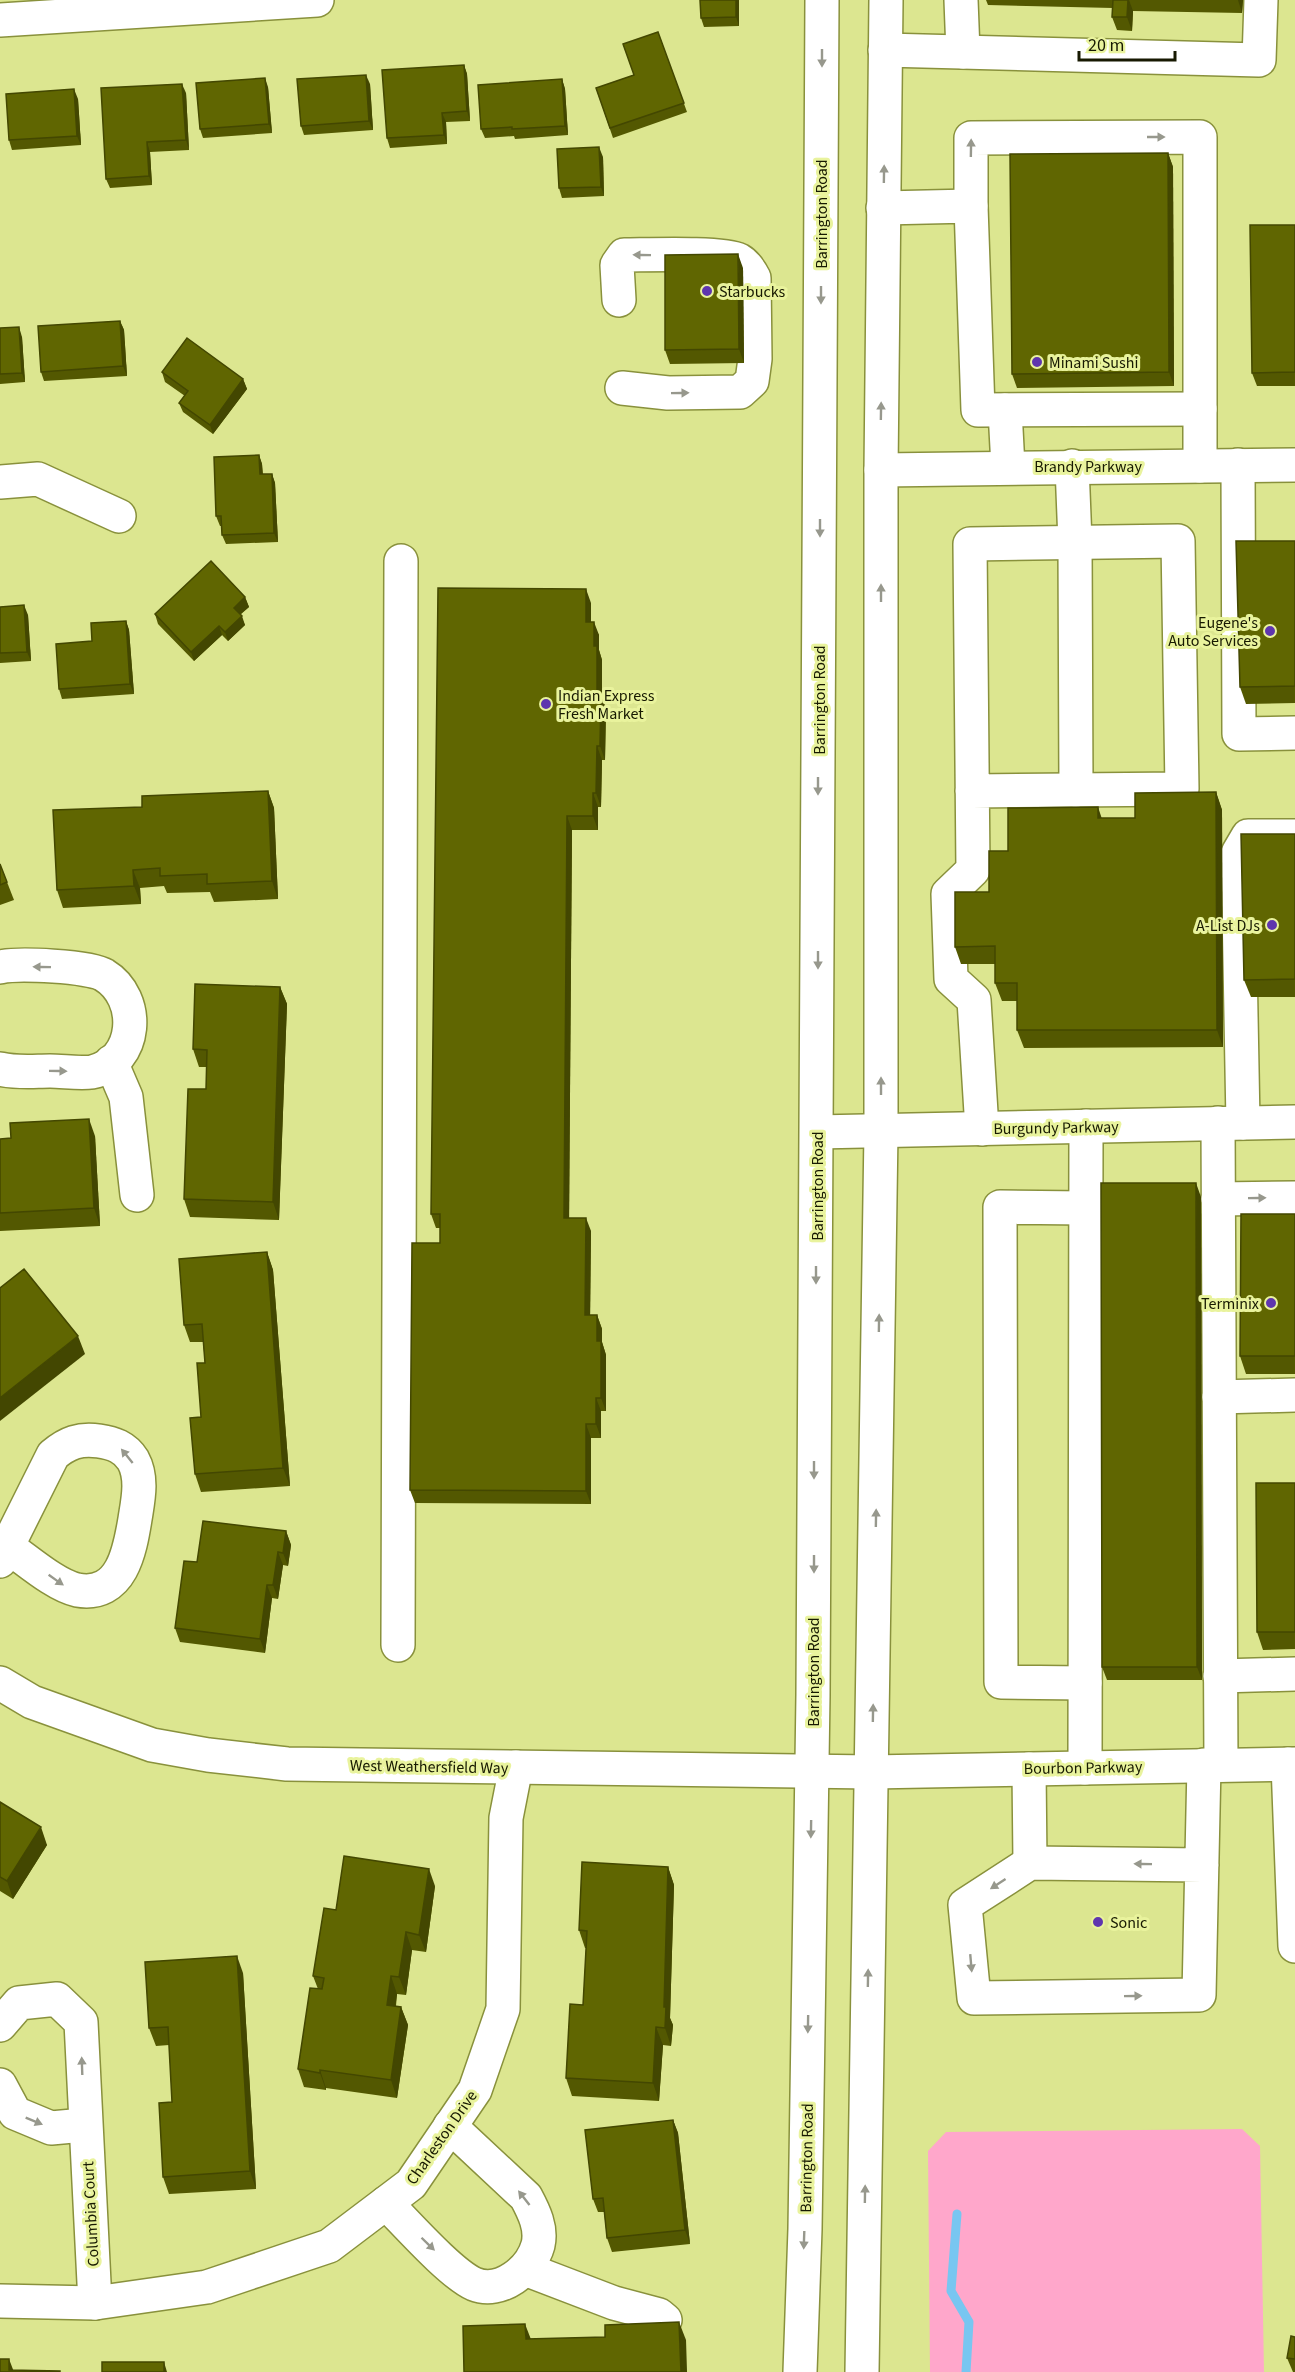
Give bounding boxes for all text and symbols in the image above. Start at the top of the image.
scale bar [1079,24,1175,62]
text: 20 m [1088,33,1124,58]
one-way arrow [817,49,827,68]
one-way arrow [1146,132,1165,142]
one-way arrow [966,138,976,157]
street label: Barrington Road [811,159,833,269]
one-way arrow [879,165,889,184]
one-way arrow [633,250,652,260]
place label: Starbucks [719,281,786,303]
marker: Starbucks [700,284,714,298]
one-way arrow [816,286,826,305]
place label: Minami Sushi [1049,352,1138,374]
marker: Minami Sushi [1030,355,1044,369]
one-way arrow [671,388,690,397]
one-way arrow [876,402,886,421]
street label: Brandy Parkway [1034,456,1142,478]
one-way arrow [815,519,825,538]
one-way arrow [876,584,886,603]
place label: Eugene's Auto Services [1168,612,1258,652]
marker: Eugene's Auto Services [1263,624,1277,638]
street label: Barrington Road [809,645,831,755]
place label: Indian Express Fresh Market [558,685,655,725]
marker: Indian Express Fresh Market [539,697,553,711]
one-way arrow [813,777,823,796]
place label: A-List DJs [1196,915,1260,937]
marker: A-List DJs [1265,918,1279,932]
one-way arrow [813,950,823,969]
one-way arrow [32,962,51,972]
one-way arrow [49,1066,68,1076]
one-way arrow [876,1077,886,1096]
street label: Burgundy Parkway [993,1116,1119,1140]
street label: Barrington Road [807,1131,829,1241]
one-way arrow [1247,1193,1266,1203]
one-way arrow [811,1265,821,1284]
place label: Terminix [1201,1293,1259,1315]
marker: Terminix [1264,1296,1278,1310]
one-way arrow [874,1314,883,1333]
one-way arrow [121,1448,134,1464]
one-way arrow [810,1460,819,1479]
one-way arrow [871,1509,881,1528]
one-way arrow [809,1554,819,1573]
one-way arrow [48,1574,64,1586]
street label: Barrington Road [803,1617,825,1727]
one-way arrow [868,1704,878,1723]
street label: West Weathersfield Way [350,1755,509,1779]
street label: Bourbon Parkway [1024,1756,1143,1780]
one-way arrow [806,1819,816,1838]
one-way arrow [1134,1859,1153,1869]
one-way arrow [990,1878,1006,1889]
place label: Sonic [1110,1912,1147,1934]
marker: Sonic [1091,1915,1105,1929]
one-way arrow [966,1954,975,1973]
one-way arrow [863,1968,873,1987]
one-way arrow [1124,1991,1143,2001]
one-way arrow [803,2014,813,2033]
one-way arrow [78,2057,87,2076]
street label: Charleston Drive [401,2086,483,2189]
street label: Barrington Road [795,2103,819,2213]
one-way arrow [25,2116,43,2126]
street label: Columbia Court [77,2160,105,2267]
one-way arrow [860,2184,870,2203]
one-way arrow [519,2191,531,2206]
one-way arrow [800,2230,809,2249]
one-way arrow [420,2237,435,2251]

